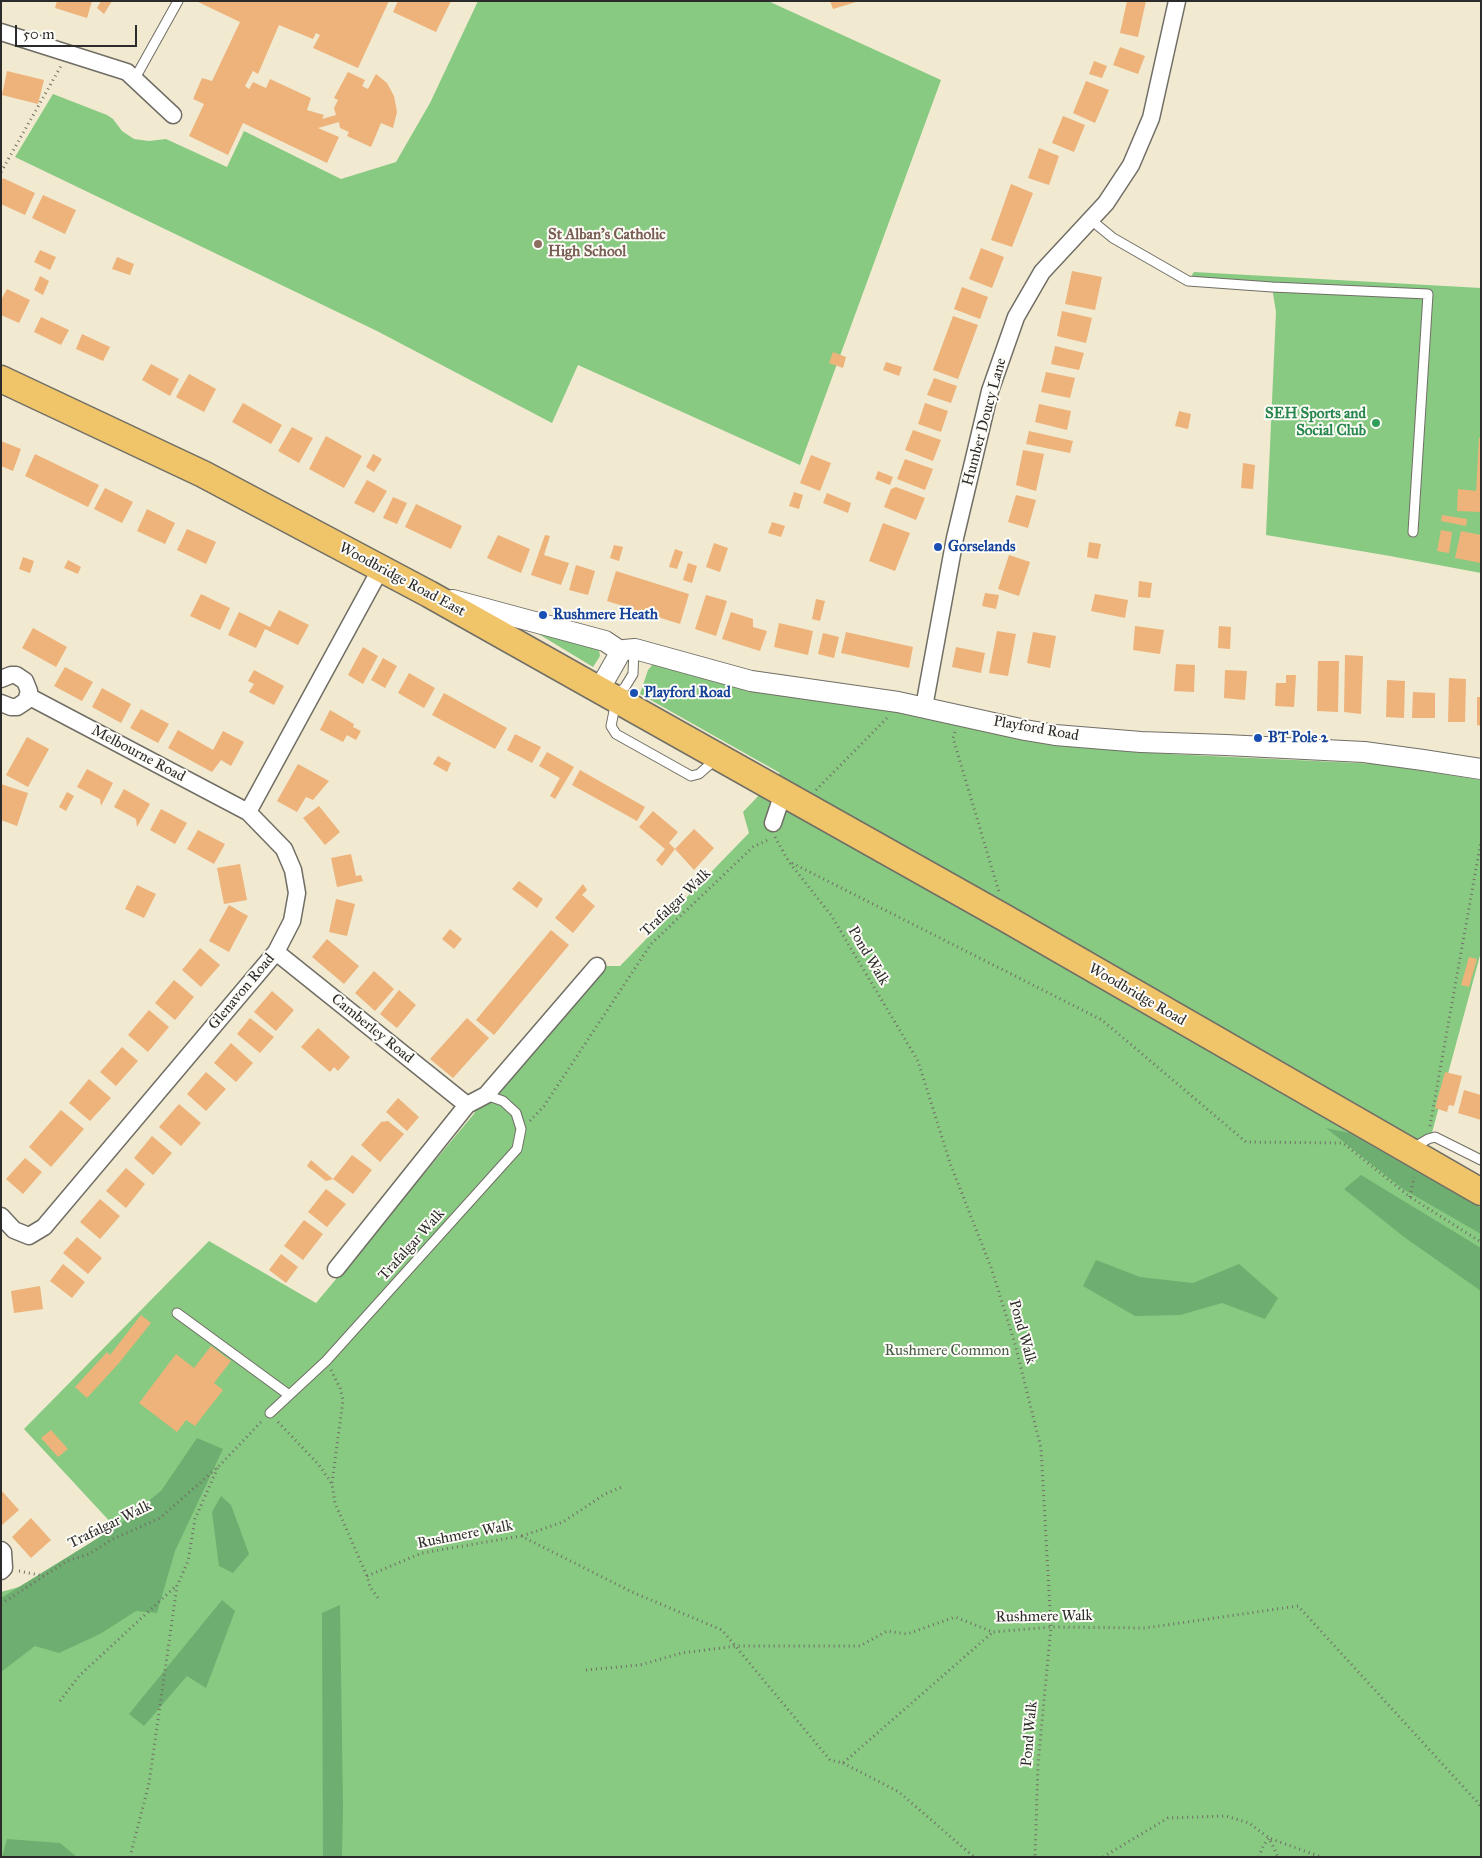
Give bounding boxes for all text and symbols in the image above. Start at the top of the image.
scale bar [18,15,140,47]
text: 50 m [23,25,55,43]
place label: St Alban's Catholic High School [548,226,666,261]
marker: St Alban's Catholic High School [532,238,544,250]
street label: Humber Doucy Lane [959,356,1011,488]
place label: SEH Sports and Social Club [1265,405,1366,440]
marker: SEH Sports and Social Club [1370,417,1382,429]
place label: Gorselands [948,538,1015,556]
street label: Woodbridge Road East [336,539,468,621]
marker: Gorselands [932,541,944,553]
place label: Rushmere Heath [553,606,658,624]
marker: Rushmere Heath [537,609,549,621]
place label: Playford Road [644,684,731,702]
marker: Playford Road [628,687,640,699]
street label: Playford Road [992,713,1080,745]
street label: Melbourne Road [88,722,188,786]
place label: BT Pole 2 [1268,729,1328,747]
marker: BT Pole 2 [1252,732,1264,744]
street label: Trafalgar Walk [637,865,715,941]
street label: Pond Walk [843,923,893,989]
street label: Glenavon Road [205,950,279,1034]
street label: Woodbridge Road [1085,960,1189,1030]
street label: Camberley Road [327,990,417,1068]
street label: Trafalgar Walk [375,1205,449,1285]
street label: Pond Walk [1004,1298,1040,1366]
park label: Rushmere Common [885,1342,1009,1360]
street label: Trafalgar Walk [65,1497,155,1553]
street label: Rushmere Walk [416,1517,514,1553]
street label: Rushmere Walk [995,1607,1093,1627]
street label: Pond Walk [1018,1701,1042,1767]

